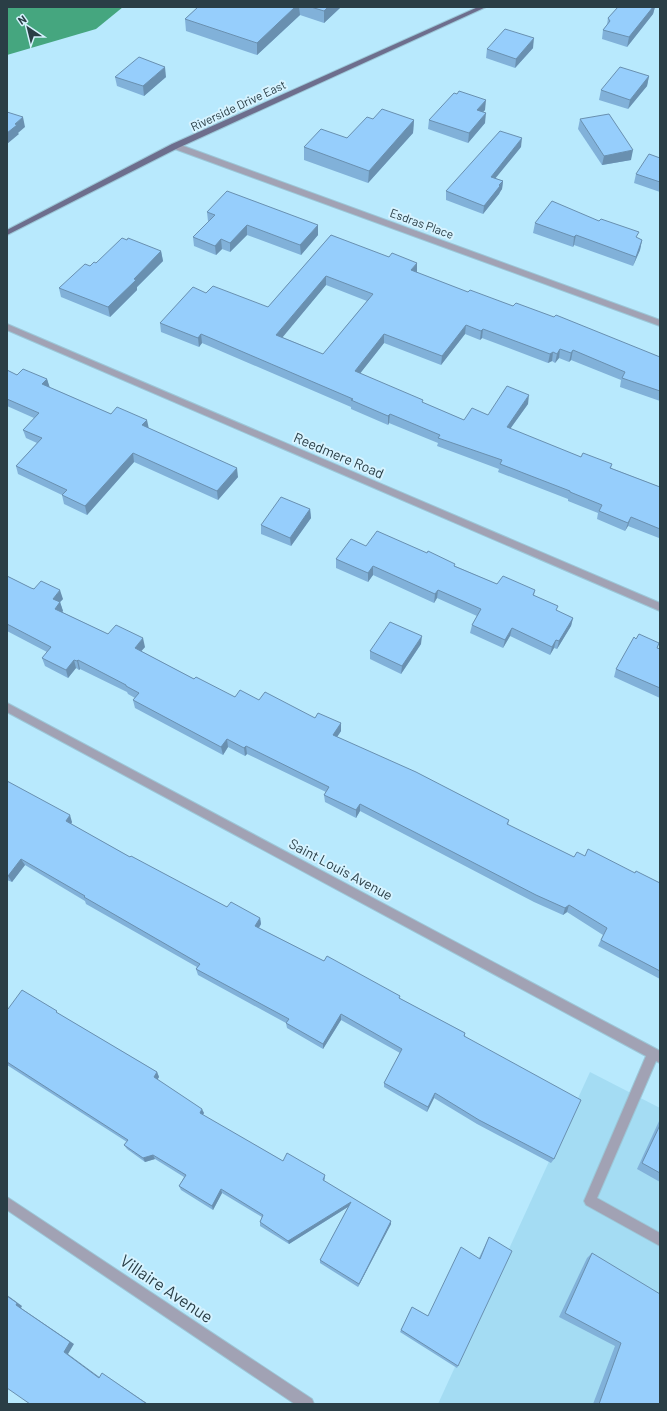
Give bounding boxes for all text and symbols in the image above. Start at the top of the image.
north arrow [8,8,48,48]
text: N [15,12,29,27]
street label: Riverside Drive East [188,77,288,133]
street label: Esdras Place [388,205,456,241]
street label: Reedmere Road [291,428,387,482]
street label: Saint Louis Avenue [286,835,396,903]
street label: Villaire Avenue [117,1250,217,1326]

